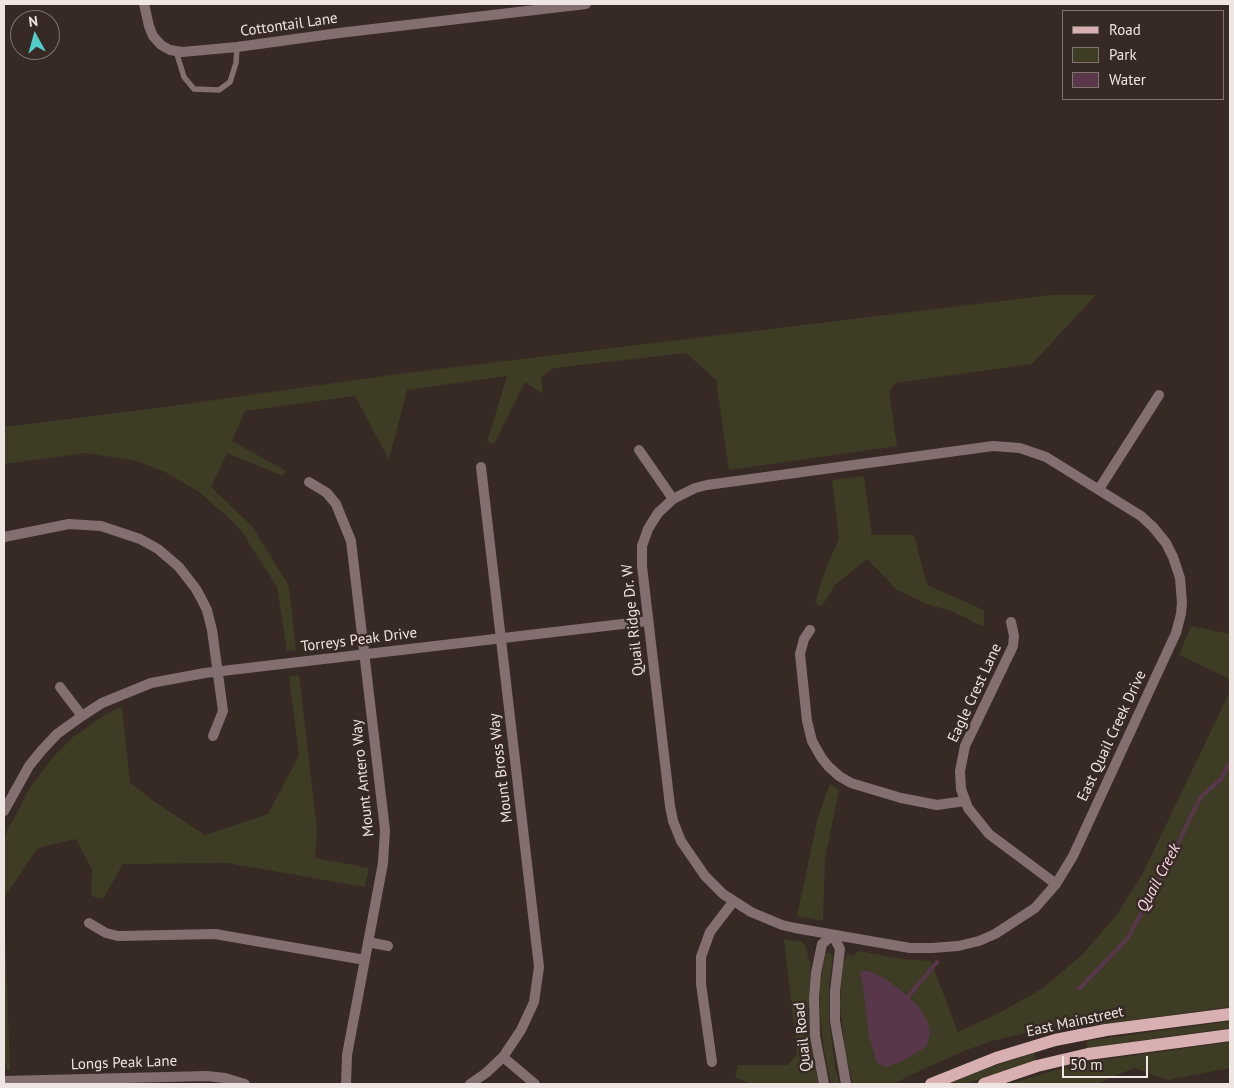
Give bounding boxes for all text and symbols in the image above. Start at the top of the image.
street label: Cottontail Lane [239,9,339,41]
north arrow [10,10,60,60]
legend [1062,10,1224,100]
text: N [28,12,39,31]
text: Road [1109,20,1141,39]
text: Park [1109,45,1137,64]
text: Water [1109,70,1146,89]
street label: Quail Ridge Dr. W [618,563,648,677]
street label: Torreys Peak Drive [300,624,418,656]
street label: Eagle Crest Lane [944,641,1006,745]
street label: East Quail Creek Drive [1074,668,1150,804]
street label: Mount Bross Way [485,712,517,824]
street label: Mount Antero Way [348,718,378,838]
water label: Quail Creek [1133,841,1185,915]
street label: Quail Road [790,1001,816,1073]
street label: East Mainstreet [1025,1003,1125,1041]
scale bar [1064,1046,1150,1078]
street label: Longs Peak Lane [71,1052,177,1074]
text: 50 m [1070,1055,1103,1074]

